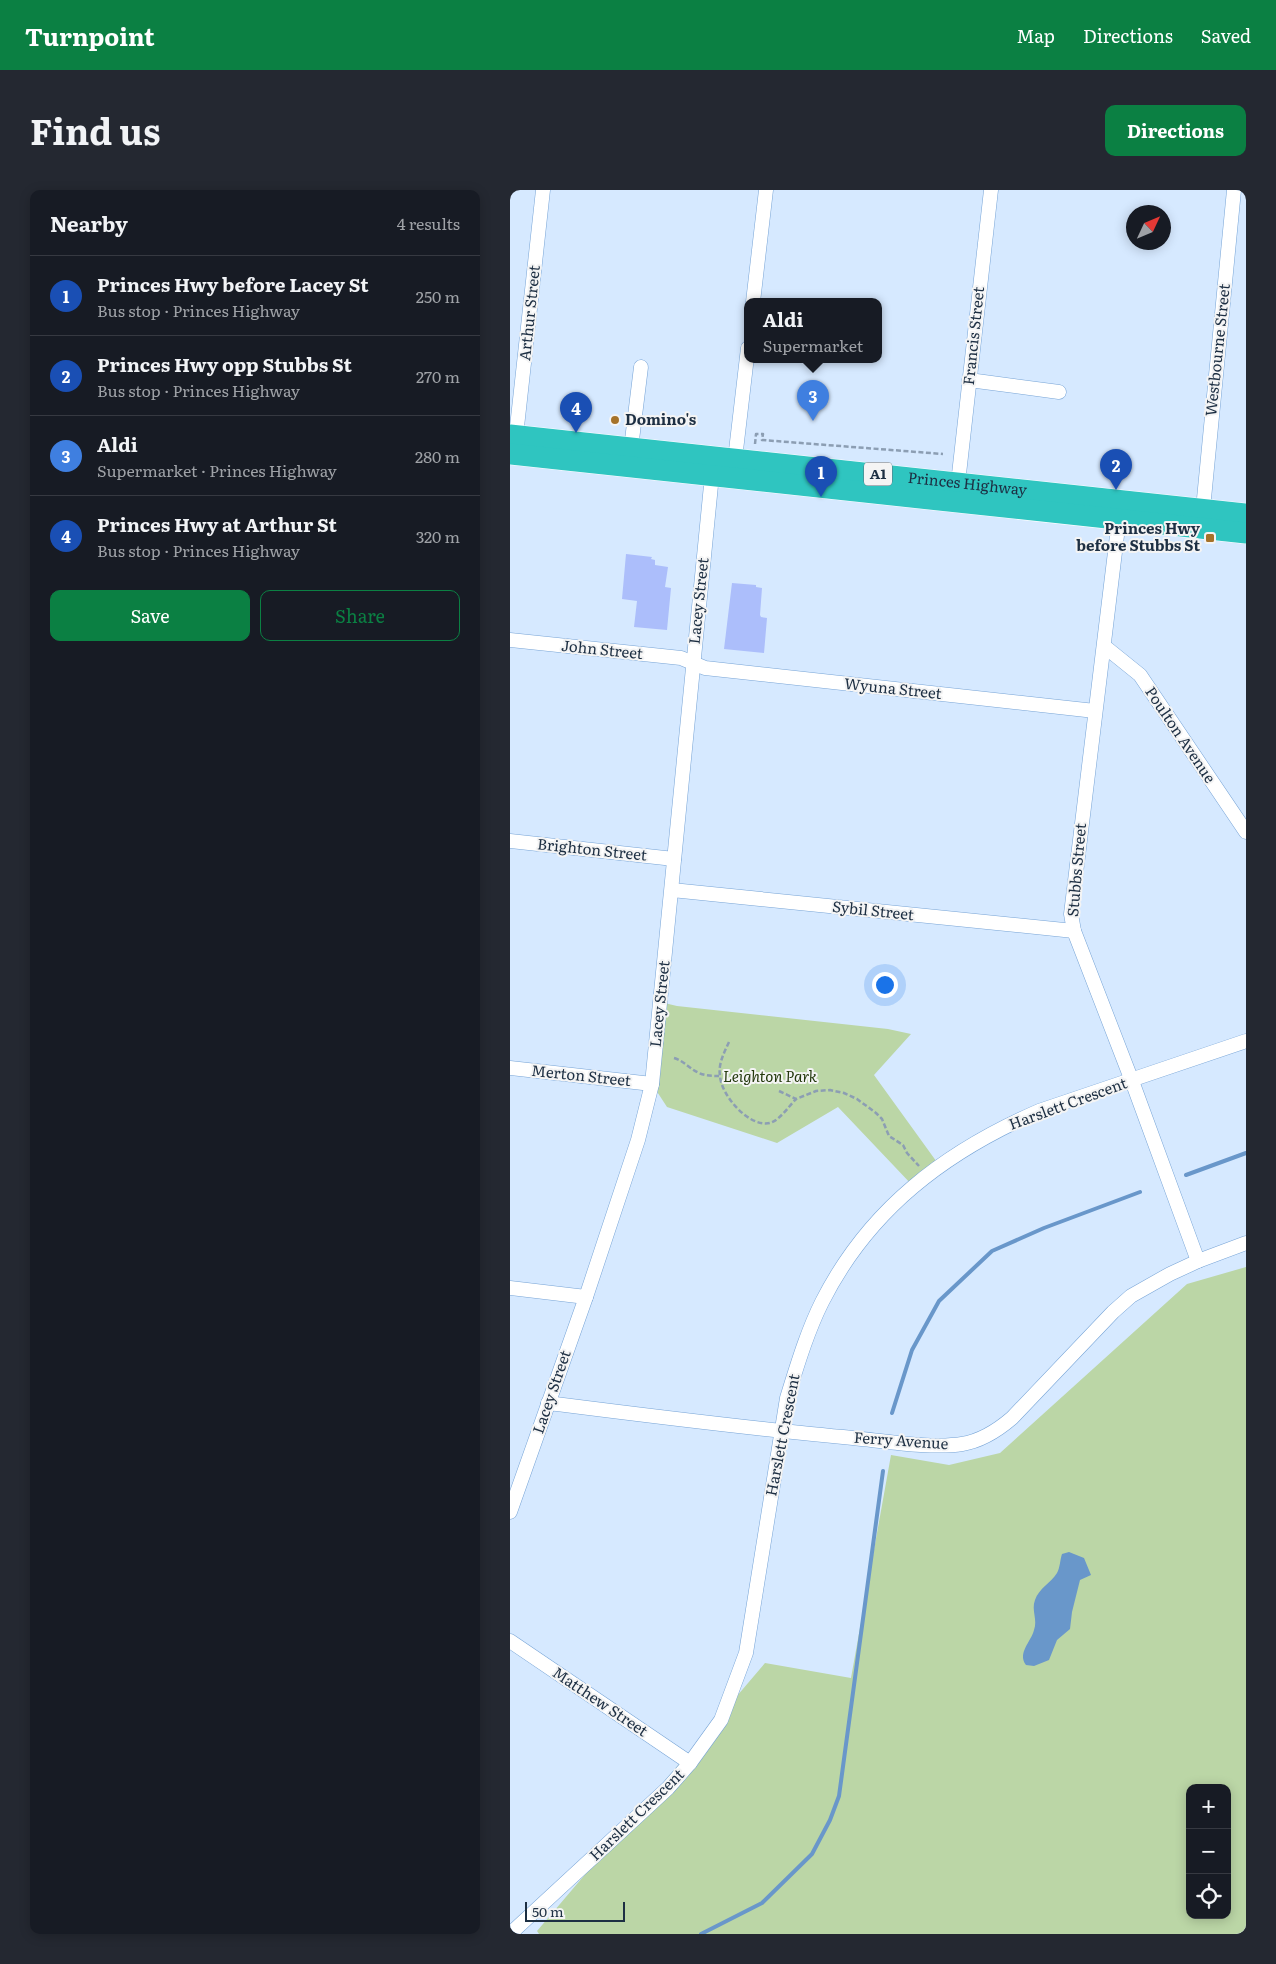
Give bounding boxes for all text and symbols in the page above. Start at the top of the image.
text: Turnpoint [25,18,155,53]
text: Map [1017,22,1055,49]
text: Directions [1083,22,1173,49]
text: Saved [1201,22,1251,49]
text: Find us [30,104,160,156]
button: Directions [1105,105,1246,156]
north arrow [1126,205,1171,250]
text: Nearby [50,207,128,238]
text: 4 results [397,211,460,235]
street label: Arthur Street [512,264,545,362]
text: Princes Hwy before Lacey St [97,270,369,298]
street label: Westbourne Street [1198,282,1235,417]
text: 1 [63,284,69,308]
text: 250 m [416,284,460,308]
street label: Francis Street [956,285,989,386]
text: Bus stop · Princes Highway [97,298,300,322]
popup [744,298,882,363]
text: Aldi [763,305,803,333]
text: Supermarket [763,333,863,357]
text: Princes Hwy opp Stubbs St [97,350,352,378]
text: 2 [62,364,70,388]
text: 270 m [416,364,460,388]
text: Bus stop · Princes Highway [97,378,300,402]
pin: 3 [797,380,829,421]
pin: 4 [560,392,592,433]
place label: Domino's [625,407,697,430]
marker: Domino's [609,414,621,426]
text: Aldi [97,430,138,458]
text: 3 [62,444,70,468]
text: 280 m [415,444,460,468]
pin: 2 [1100,449,1132,490]
pin: 1 [805,456,837,497]
text: Supermarket · Princes Highway [97,458,337,482]
road number: A1 [864,462,892,486]
street label: Princes Highway [907,465,1029,500]
text: Princes Hwy at Arthur St [97,510,337,538]
place label: Princes Hwy before Stubbs St [1076,516,1201,556]
text: 4 [61,524,71,548]
text: 320 m [416,524,460,548]
marker: Princes Hwy before Stubbs St [1204,532,1216,544]
text: Bus stop · Princes Highway [97,538,300,562]
street label: Lacey Street [682,556,713,645]
button: Save [50,590,250,641]
button: Share [260,590,460,641]
street label: John Street [560,633,644,664]
street label: Wyuna Street [843,671,943,704]
street label: Poulton Avenue [1140,681,1222,787]
street label: Stubbs Street [1060,822,1091,918]
street label: Brighton Street [536,831,648,866]
street label: Sybil Street [831,894,915,925]
street label: Lacey Street [643,959,674,1048]
your location [872,972,898,998]
street label: Merton Street [530,1058,632,1091]
park label: Leighton Park [723,1064,818,1087]
street label: Harslett Crescent [1005,1071,1130,1135]
street label: Lacey Street [526,1347,576,1436]
street label: Harslett Crescent [758,1372,805,1498]
street label: Ferry Avenue [853,1425,949,1454]
street label: Matthew Street [548,1660,653,1741]
street label: Harslett Crescent [583,1762,689,1865]
map controls [1186,1784,1231,1919]
button: + [1186,1784,1231,1829]
button: − [1186,1829,1231,1874]
button: locate [1186,1874,1231,1919]
scale bar [525,1899,625,1922]
text: 50 m [532,1901,564,1921]

